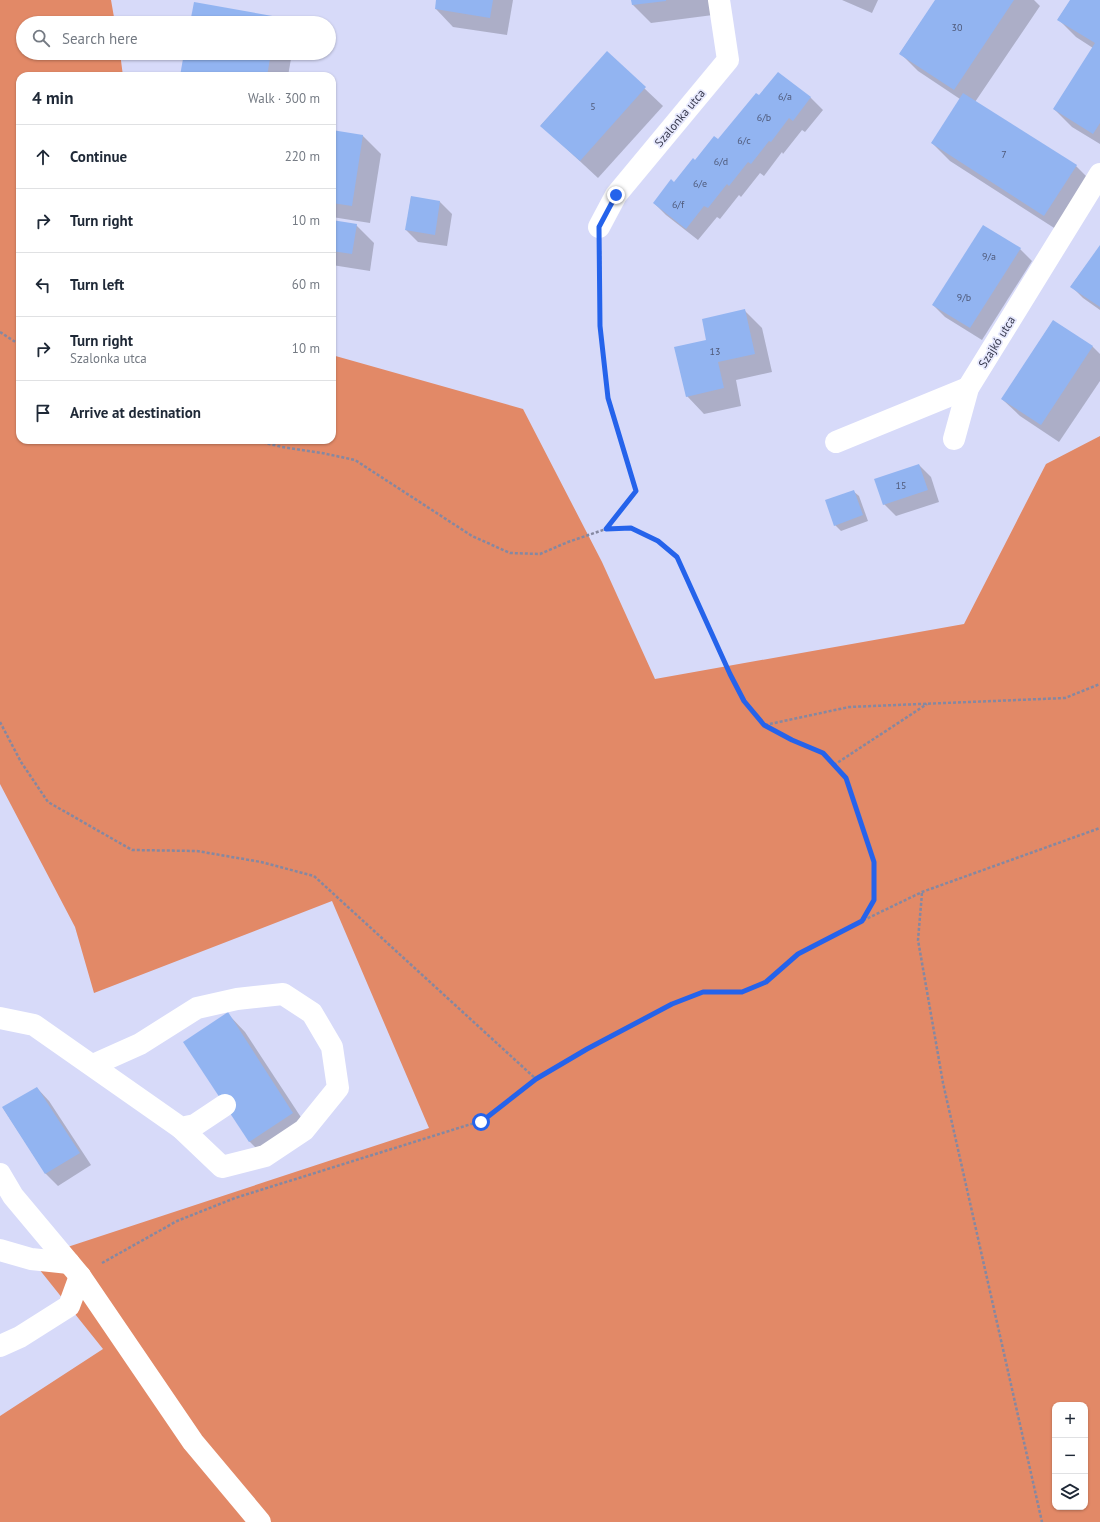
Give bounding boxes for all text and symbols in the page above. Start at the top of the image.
search box [16,16,336,60]
house number: 30 [952,21,963,34]
icon: search [30,27,52,49]
text: Search here [62,29,138,48]
street label: Szalonka utca [651,86,708,150]
text: 4 min [32,87,73,109]
text: Walk · 300 m [248,90,320,107]
house number: 6/a [778,90,792,103]
house number: 5 [590,100,596,113]
house number: 6/b [757,111,771,124]
house number: 6/c [737,134,751,147]
icon: ahead [32,146,54,168]
text: Continue [70,147,127,166]
text: 220 m [285,148,320,165]
house number: 7 [1001,148,1007,161]
house number: 6/d [714,155,728,168]
house number: 6/e [693,177,707,190]
route end [607,186,625,204]
house number: 6/f [672,198,685,211]
icon: right [32,210,54,232]
text: Turn right [70,211,133,230]
text: 10 m [292,212,320,229]
house number: 9/a [982,250,996,263]
icon: left [32,274,54,296]
text: Turn left [70,275,124,294]
text: 60 m [292,276,320,293]
house number: 9/b [957,291,971,304]
street label: Szajkó utca [975,313,1018,370]
text: Turn right [70,331,133,350]
icon: right [32,338,54,360]
text: 10 m [292,340,320,357]
house number: 13 [710,345,720,358]
text: Szalonka utca [70,350,147,367]
icon: arrive [32,402,54,424]
text: Arrive at destination [70,403,201,422]
house number: 15 [896,479,906,492]
route start [472,1113,490,1131]
map controls [1052,1402,1088,1510]
button: + [1052,1402,1088,1438]
button: − [1052,1438,1088,1474]
button: layers [1052,1474,1088,1510]

